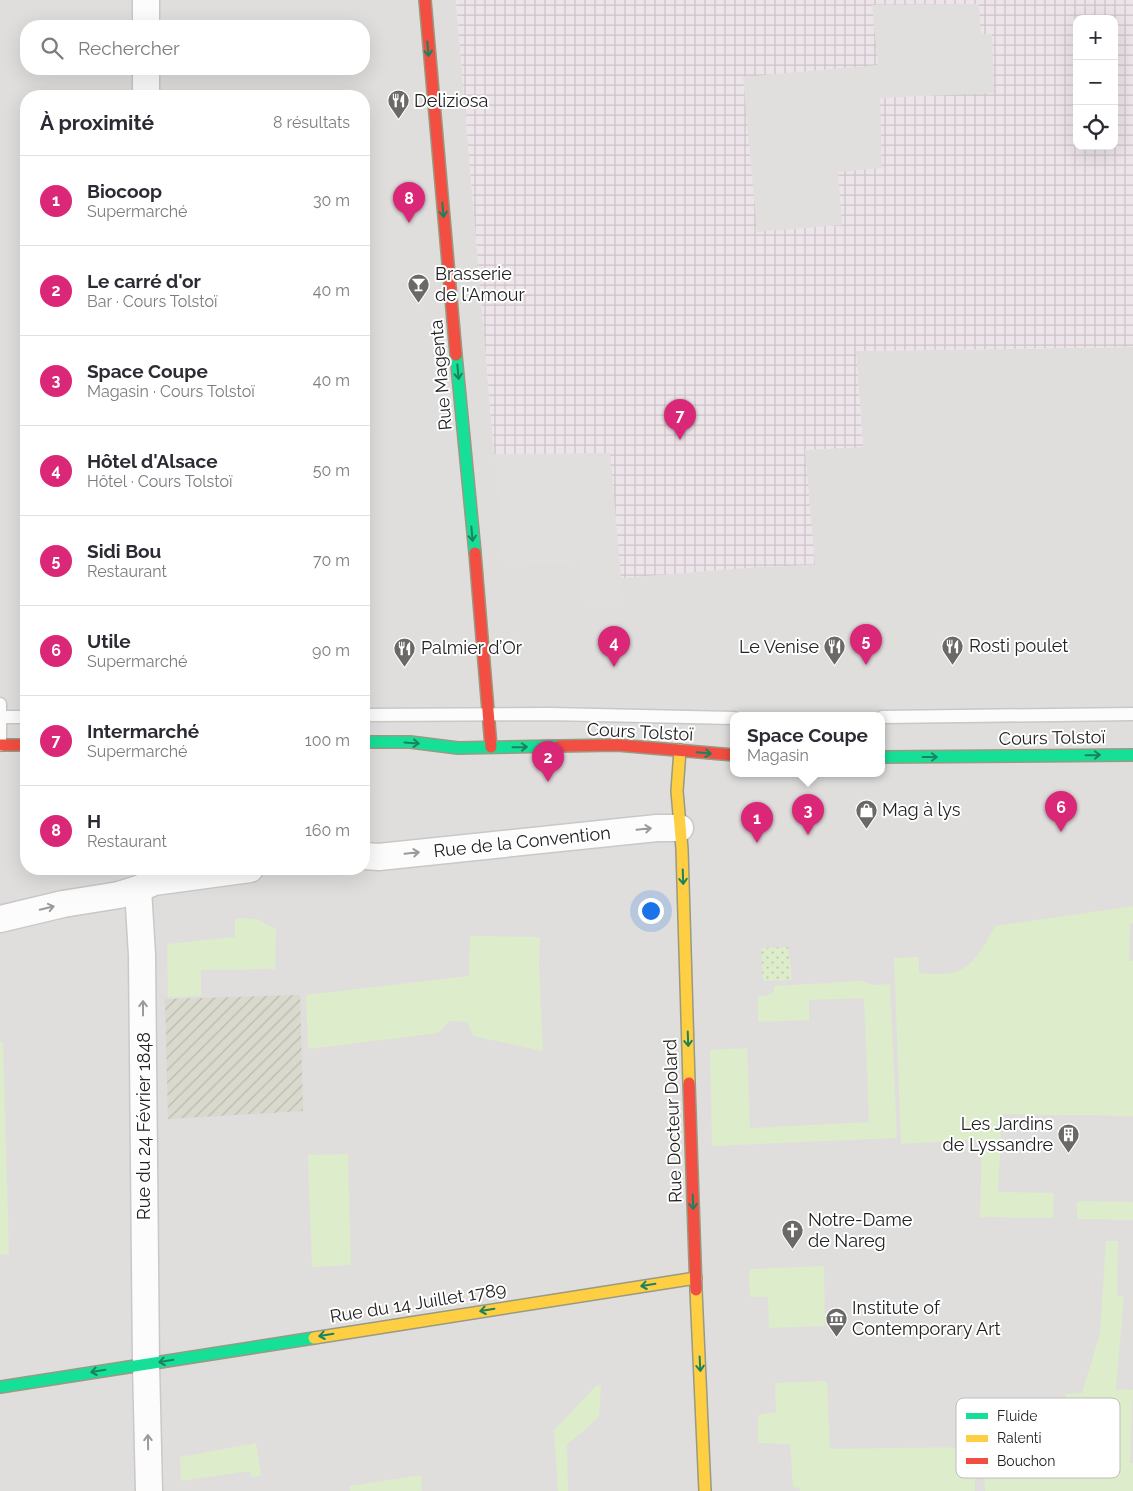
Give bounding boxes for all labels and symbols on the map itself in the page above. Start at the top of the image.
one-way arrow [423,40,433,56]
restaurant icon: Deliziosa [386,89,410,120]
place label: Deliziosa [414,90,488,111]
pin: 8 [393,182,425,223]
one-way arrow [438,202,448,218]
place label: Brasserie de l'Amour [435,263,525,305]
bar icon: Brasserie de l'Amour [407,272,431,303]
street label: Rue Magenta [425,319,456,431]
one-way arrow [453,364,463,380]
pin: 7 [664,399,696,440]
one-way arrow [468,526,477,542]
pin: 5 [850,624,882,665]
pin: 4 [598,626,630,667]
restaurant icon: Rosti poulet [941,634,965,665]
restaurant icon: Le Venise [823,635,847,666]
place label: Rosti poulet [969,635,1068,656]
restaurant icon: Palmier d’Or [393,636,417,667]
place label: Le Venise [739,636,819,657]
place label: Palmier d’Or [421,637,523,658]
street label: Cours Tolstoï [586,718,694,745]
street label: Cours Tolstoï [999,726,1106,749]
one-way arrow [404,738,420,748]
pin: 2 [532,741,564,782]
one-way arrow [512,742,528,752]
one-way arrow [695,748,711,757]
one-way arrow [1085,751,1101,760]
one-way arrow [922,752,938,762]
pin: 6 [1045,791,1077,832]
pin: 3 [792,794,824,835]
shop icon: Mag à lys [854,798,878,829]
place label: Mag à lys [882,799,961,820]
pin: 1 [741,802,773,843]
street label: Rue de la Convention [432,822,611,861]
one-way arrow [635,824,651,834]
one-way arrow [404,848,420,858]
one-way arrow [679,869,688,885]
your location [638,898,664,924]
one-way arrow [39,903,55,912]
one-way arrow [138,1000,148,1016]
one-way arrow [683,1031,693,1047]
street label: Rue du 24 Février 1848 [133,1032,154,1220]
street label: Rue Docteur Dolard [659,1039,686,1203]
place label: Les Jardins de Lyssandre [943,1113,1053,1155]
building icon: Les Jardins de Lyssandre [1057,1122,1081,1153]
one-way arrow [688,1193,698,1209]
place label: Notre-Dame de Nareg [808,1209,913,1251]
church icon: Notre-Dame de Nareg [780,1218,804,1249]
street label: Rue du 14 Juillet 1789 [328,1278,508,1327]
one-way arrow [640,1280,656,1290]
place label: Institute of Contemporary Art [852,1297,1000,1339]
one-way arrow [479,1306,495,1316]
museum icon: Institute of Contemporary Art [824,1306,848,1337]
one-way arrow [319,1331,335,1341]
one-way arrow [158,1356,174,1366]
one-way arrow [695,1356,704,1372]
one-way arrow [90,1367,106,1377]
legend [956,1398,1120,1478]
text: Fluide [997,1408,1037,1424]
text: Ralenti [997,1430,1042,1446]
one-way arrow [143,1435,153,1451]
text: Bouchon [997,1453,1055,1469]

